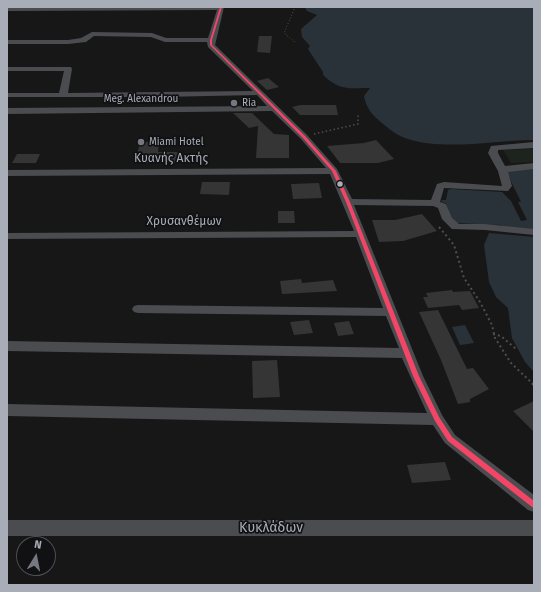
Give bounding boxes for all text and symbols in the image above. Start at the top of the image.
street label: Meg. Alexandrou [104,93,178,105]
place label: Ria [242,97,256,109]
marker: Ria [229,98,239,108]
place label: Miami Hotel [149,136,204,148]
marker: Miami Hotel [136,137,146,147]
street label: Κυανής Ακτής [134,152,208,166]
unlabelled marker [335,179,345,189]
street label: Χρυσανθέμων [147,215,221,229]
street label: Κυκλάδων [239,520,303,536]
north arrow [16,536,56,576]
text: N [33,538,43,552]

